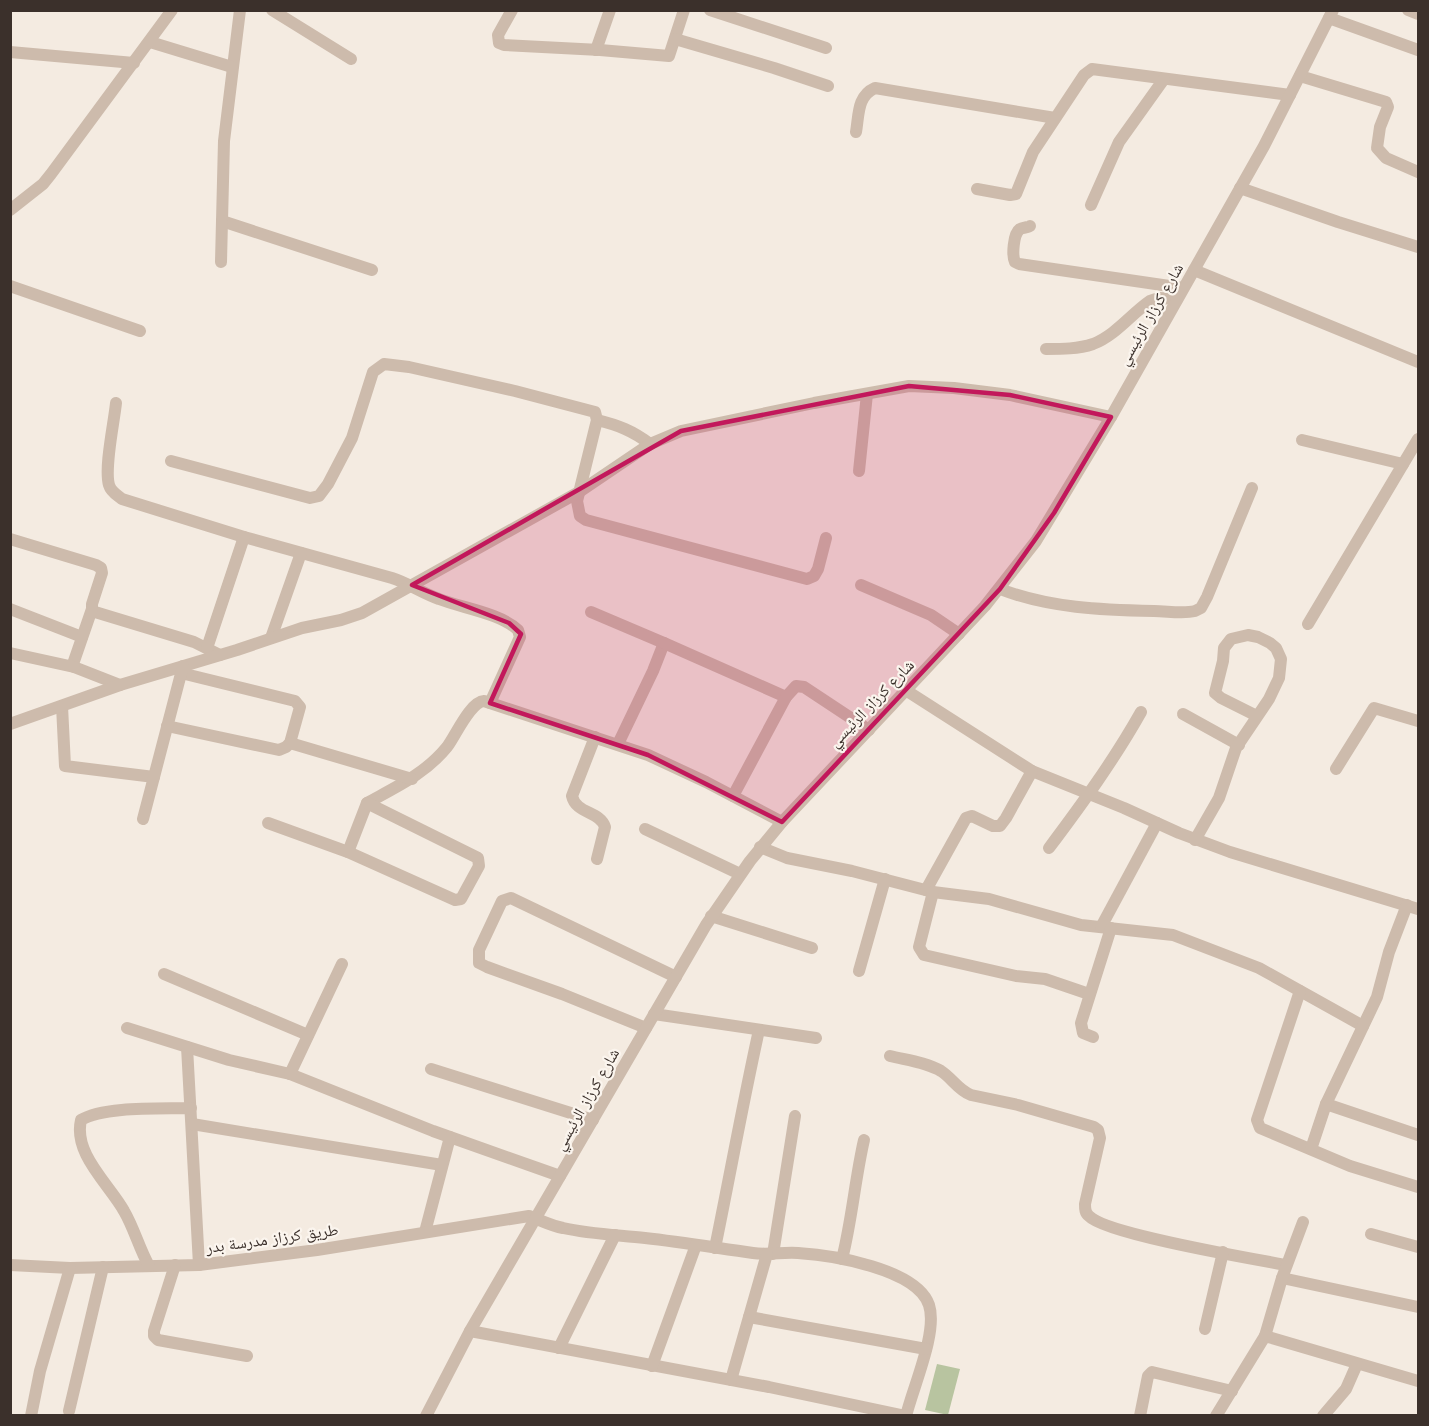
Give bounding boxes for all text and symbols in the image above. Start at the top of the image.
street label: شارع كرزاز الرئيسي [1112,259,1190,370]
street label: شارع كرزاز الرئيسي [823,654,920,753]
street label: شارع كرزاز الرئيسي [548,1044,626,1155]
street label: طريق كرزاز مدرسة بدر [203,1218,340,1259]

